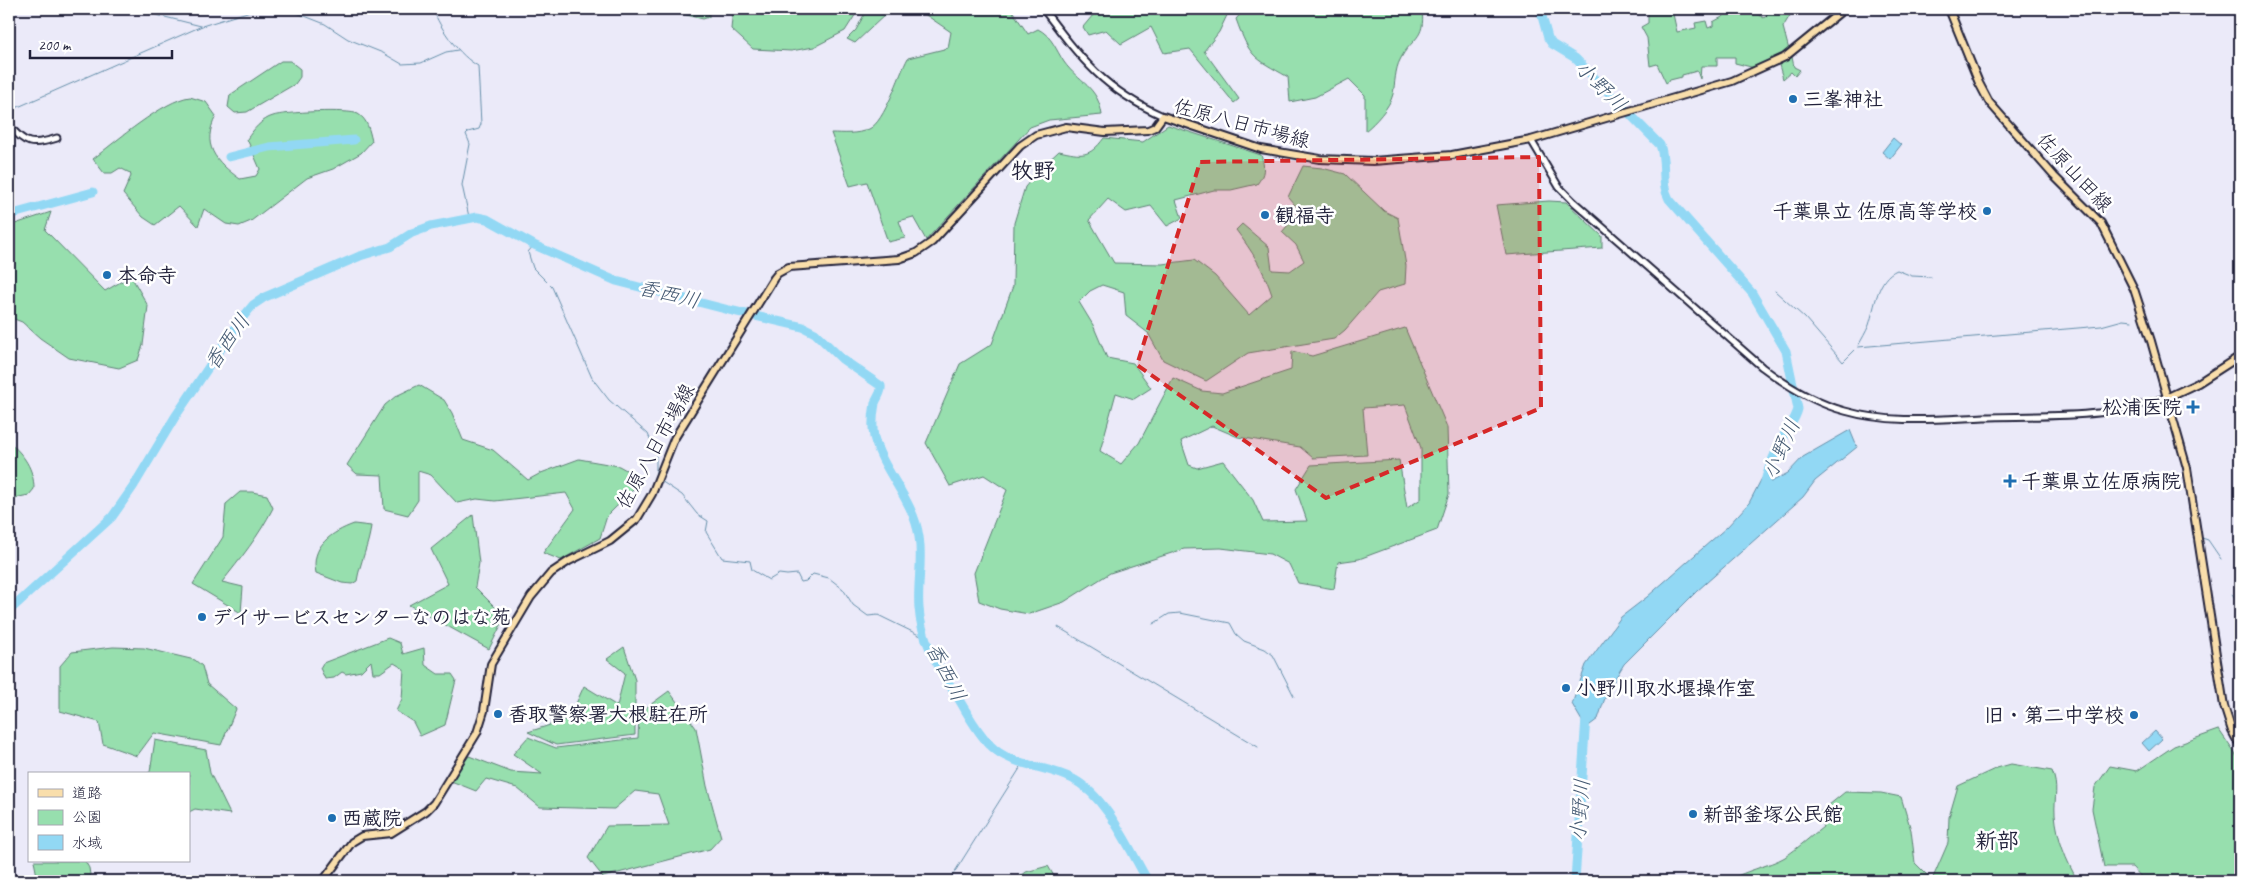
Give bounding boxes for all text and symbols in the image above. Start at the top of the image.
scale bar [30,28,172,60]
text: 200 m [38,36,72,55]
water label: 小野川 [1570,55,1632,117]
place label: 三峯神社 [1803,87,1883,112]
street label: 佐原八日市場線 [1171,93,1313,154]
marker: 三峯神社 [1787,93,1799,105]
street label: 佐原山田線 [2031,127,2118,217]
district label: 牧野 [1011,157,1055,185]
place label: 千葉県立 佐原高等学校 [1772,199,1977,224]
place label: 観福寺 [1275,203,1335,228]
marker: 千葉県立 佐原高等学校 [1981,205,1993,217]
marker: 観福寺 [1259,209,1271,221]
place label: 本命寺 [117,263,177,288]
marker: 本命寺 [101,269,113,281]
water label: 香西川 [635,274,703,314]
water label: 香西川 [198,309,256,375]
street label: 佐原八日市場線 [611,379,700,514]
place label: 松浦医院 [2102,395,2182,420]
marker: 松浦医院 [2186,400,2200,414]
water label: 小野川 [1756,415,1806,483]
place label: 千葉県立佐原病院 [2021,469,2181,494]
marker: 千葉県立佐原病院 [2003,474,2017,488]
place label: デイサービスセンターなのはな苑 [212,605,511,630]
marker: デイサービスセンターなのはな苑 [196,611,208,623]
water label: 香西川 [920,638,972,706]
place label: 小野川取水堰操作室 [1576,676,1756,701]
marker: 小野川取水堰操作室 [1560,682,1572,694]
place label: 香取警察署大根駐在所 [508,702,708,727]
place label: 旧・第二中学校 [1984,703,2124,728]
marker: 香取警察署大根駐在所 [492,708,504,720]
marker: 旧・第二中学校 [2128,709,2140,721]
legend [28,772,190,862]
water label: 小野川 [1565,778,1595,842]
text: 道路 [72,784,102,803]
place label: 新部釜塚公民館 [1703,802,1843,827]
place label: 西蔵院 [342,806,402,831]
text: 公園 [72,808,102,827]
marker: 新部釜塚公民館 [1687,808,1699,820]
marker: 西蔵院 [326,812,338,824]
district label: 新部 [1975,827,2019,855]
text: 水域 [72,834,102,853]

